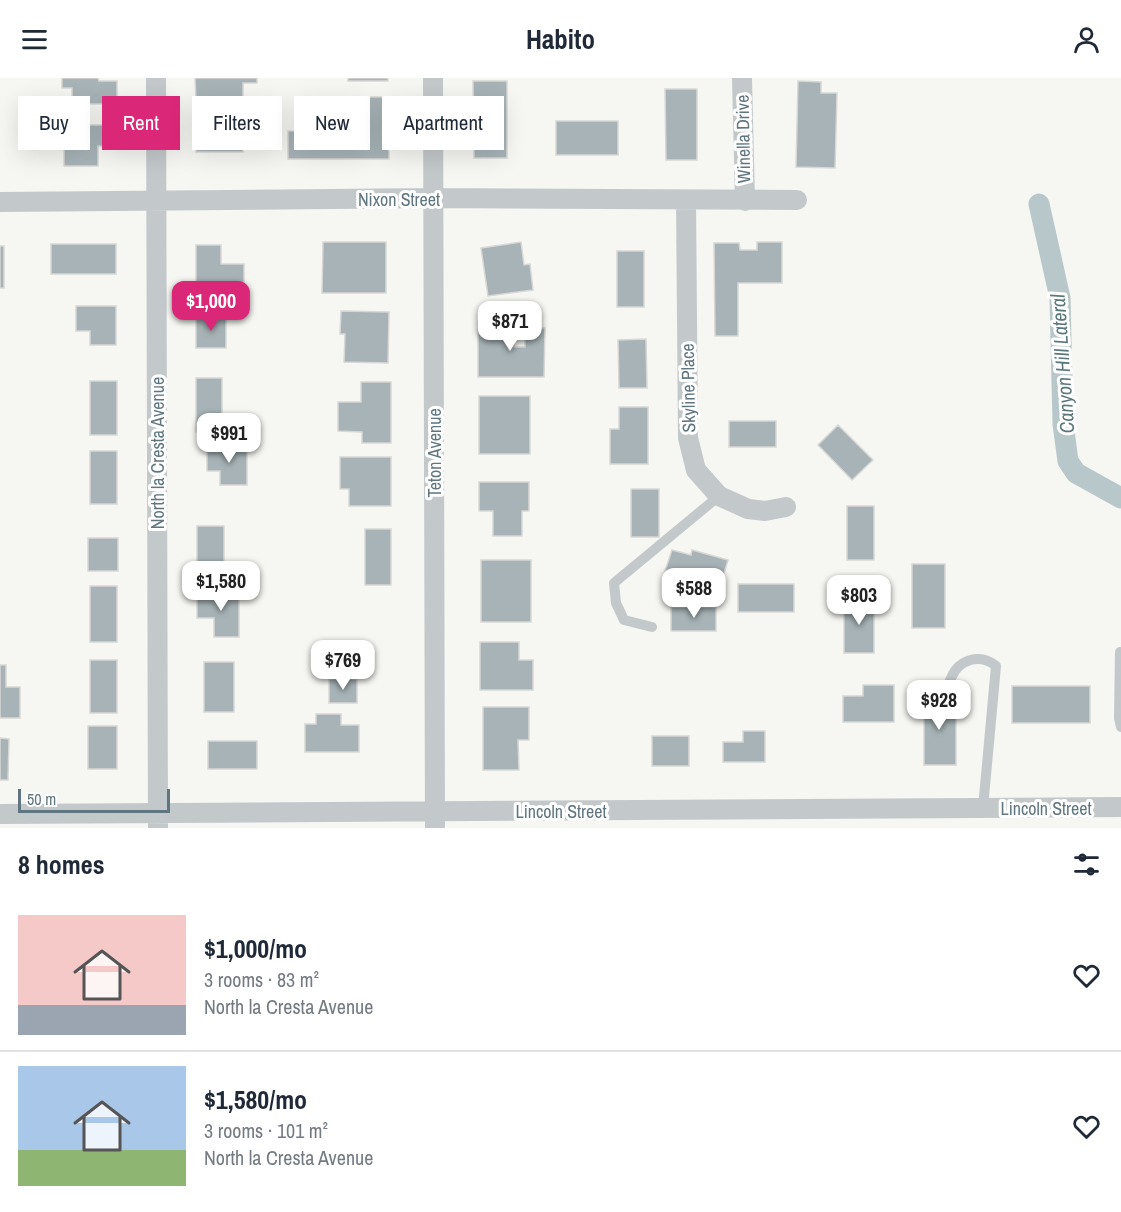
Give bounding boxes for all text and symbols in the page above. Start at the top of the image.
text: Habito [526,21,595,57]
icon: menu [18,23,51,56]
icon: person [1070,23,1103,56]
street label: Winella Drive [730,94,756,184]
chip: Buy [18,96,90,150]
chip: Rent [102,96,180,150]
chip: Filters [192,96,282,150]
chip: New [294,96,370,150]
chip: Apartment [382,96,504,150]
street label: Nixon Street [358,187,440,212]
pin: $1,000 [162,281,260,332]
text: $1,000 [186,287,236,314]
water label: Canyon Hill Lateral [1044,293,1080,435]
pin: $871 [474,301,546,352]
text: $871 [492,307,528,334]
street label: Skyline Place [675,343,701,433]
street label: North la Cresta Avenue [145,377,170,529]
street label: Teton Avenue [422,408,447,498]
pin: $991 [193,413,265,464]
text: $991 [211,419,247,446]
pin: $1,580 [172,561,270,612]
text: $1,580 [196,567,246,594]
pin: $588 [658,568,730,619]
text: $588 [676,574,712,601]
pin: $803 [823,575,895,626]
text: $803 [841,581,877,608]
pin: $769 [307,640,379,691]
text: $769 [325,646,361,673]
pin: $928 [903,680,975,731]
text: $928 [921,686,957,713]
scale bar [18,786,170,814]
text: 50 m [27,788,56,810]
street label: Lincoln Street [1000,796,1092,821]
street label: Lincoln Street [515,799,607,824]
text: 8 homes [18,847,105,882]
icon: filters [1070,848,1103,881]
text: $1,000/mo [204,931,307,966]
icon: home [66,939,138,1011]
icon: heart [1070,959,1103,992]
text: 3 rooms · 83 m² [204,966,319,993]
text: North la Cresta Avenue [204,993,373,1020]
text: $1,580/mo [204,1082,307,1117]
icon: home [66,1090,138,1162]
icon: heart [1070,1110,1103,1143]
text: 3 rooms · 101 m² [204,1117,328,1144]
text: North la Cresta Avenue [204,1144,373,1171]

